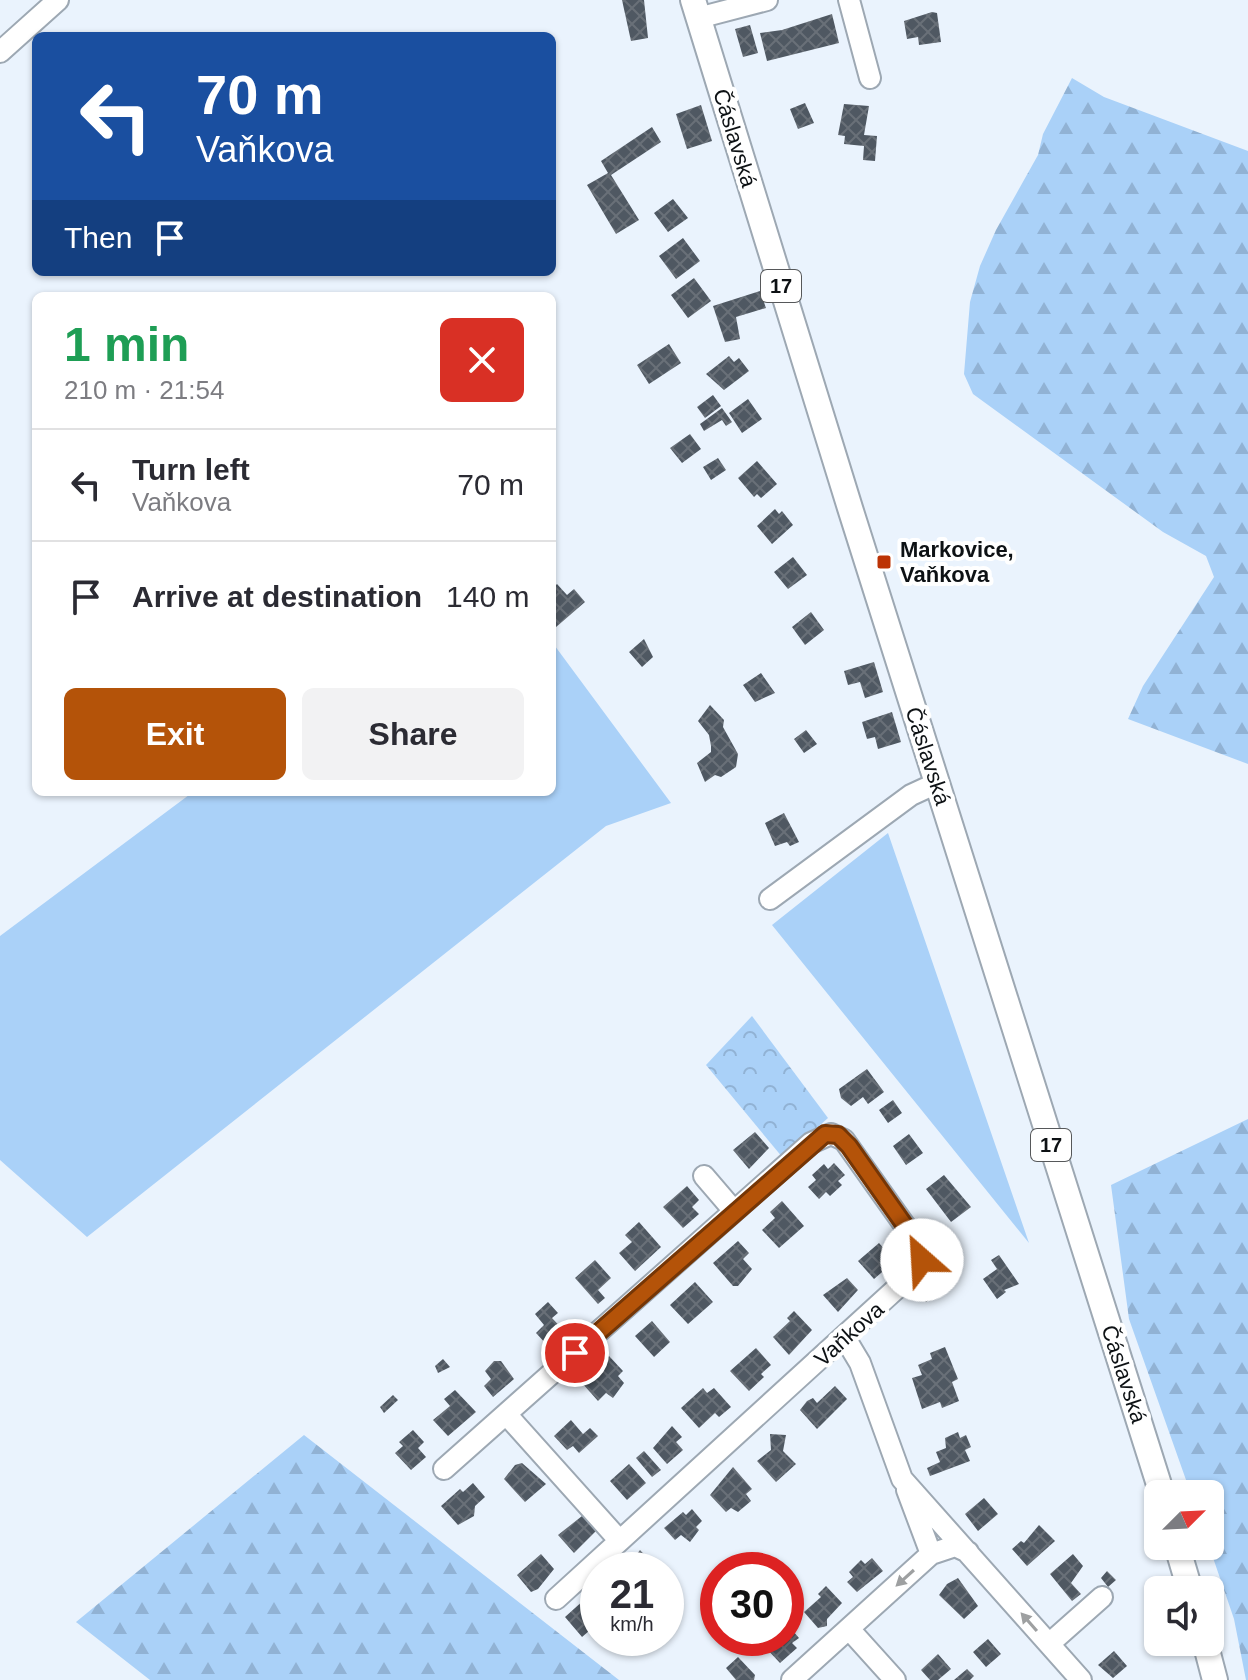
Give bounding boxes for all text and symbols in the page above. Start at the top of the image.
text: 70 m [196,63,324,126]
icon: left [64,64,168,168]
street label: Čáslavská [708,86,762,191]
text: Vaňkova [196,129,333,170]
icon: arrive [148,216,192,260]
text: Then [64,221,132,254]
road number: 17 [761,270,801,302]
text: 1 min [64,318,189,371]
button: close [440,318,524,402]
text: 210 m · 21:54 [64,375,224,405]
text: Turn left [132,453,250,486]
icon: left [64,463,108,507]
text: 70 m [457,468,524,501]
text: Vaňkova [132,487,231,517]
place label: Markovice, Vaňkova [900,537,1014,587]
marker: Markovice, Vaňkova [875,553,893,571]
icon: arrive [64,575,108,619]
text: Arrive at destination [132,580,422,613]
text: 140 m [446,580,529,613]
button: Exit [64,688,286,780]
button: Share [302,688,524,780]
street label: Čáslavská [900,704,956,809]
road number: 17 [1031,1129,1071,1161]
position arrow [880,1218,964,1302]
street label: Vaňkova [809,1296,889,1371]
pin [541,1319,609,1387]
street label: Čáslavská [1096,1322,1152,1427]
icon: arrive [553,1331,597,1375]
north arrow [1144,1480,1224,1560]
map controls [1144,1480,1224,1656]
speed limit sign: 30 [700,1552,804,1656]
one-way arrow [896,1569,915,1587]
text: 21 [610,1572,654,1616]
button: sound [1144,1576,1224,1656]
one-way arrow [1021,1612,1038,1632]
text: km/h [610,1613,654,1635]

